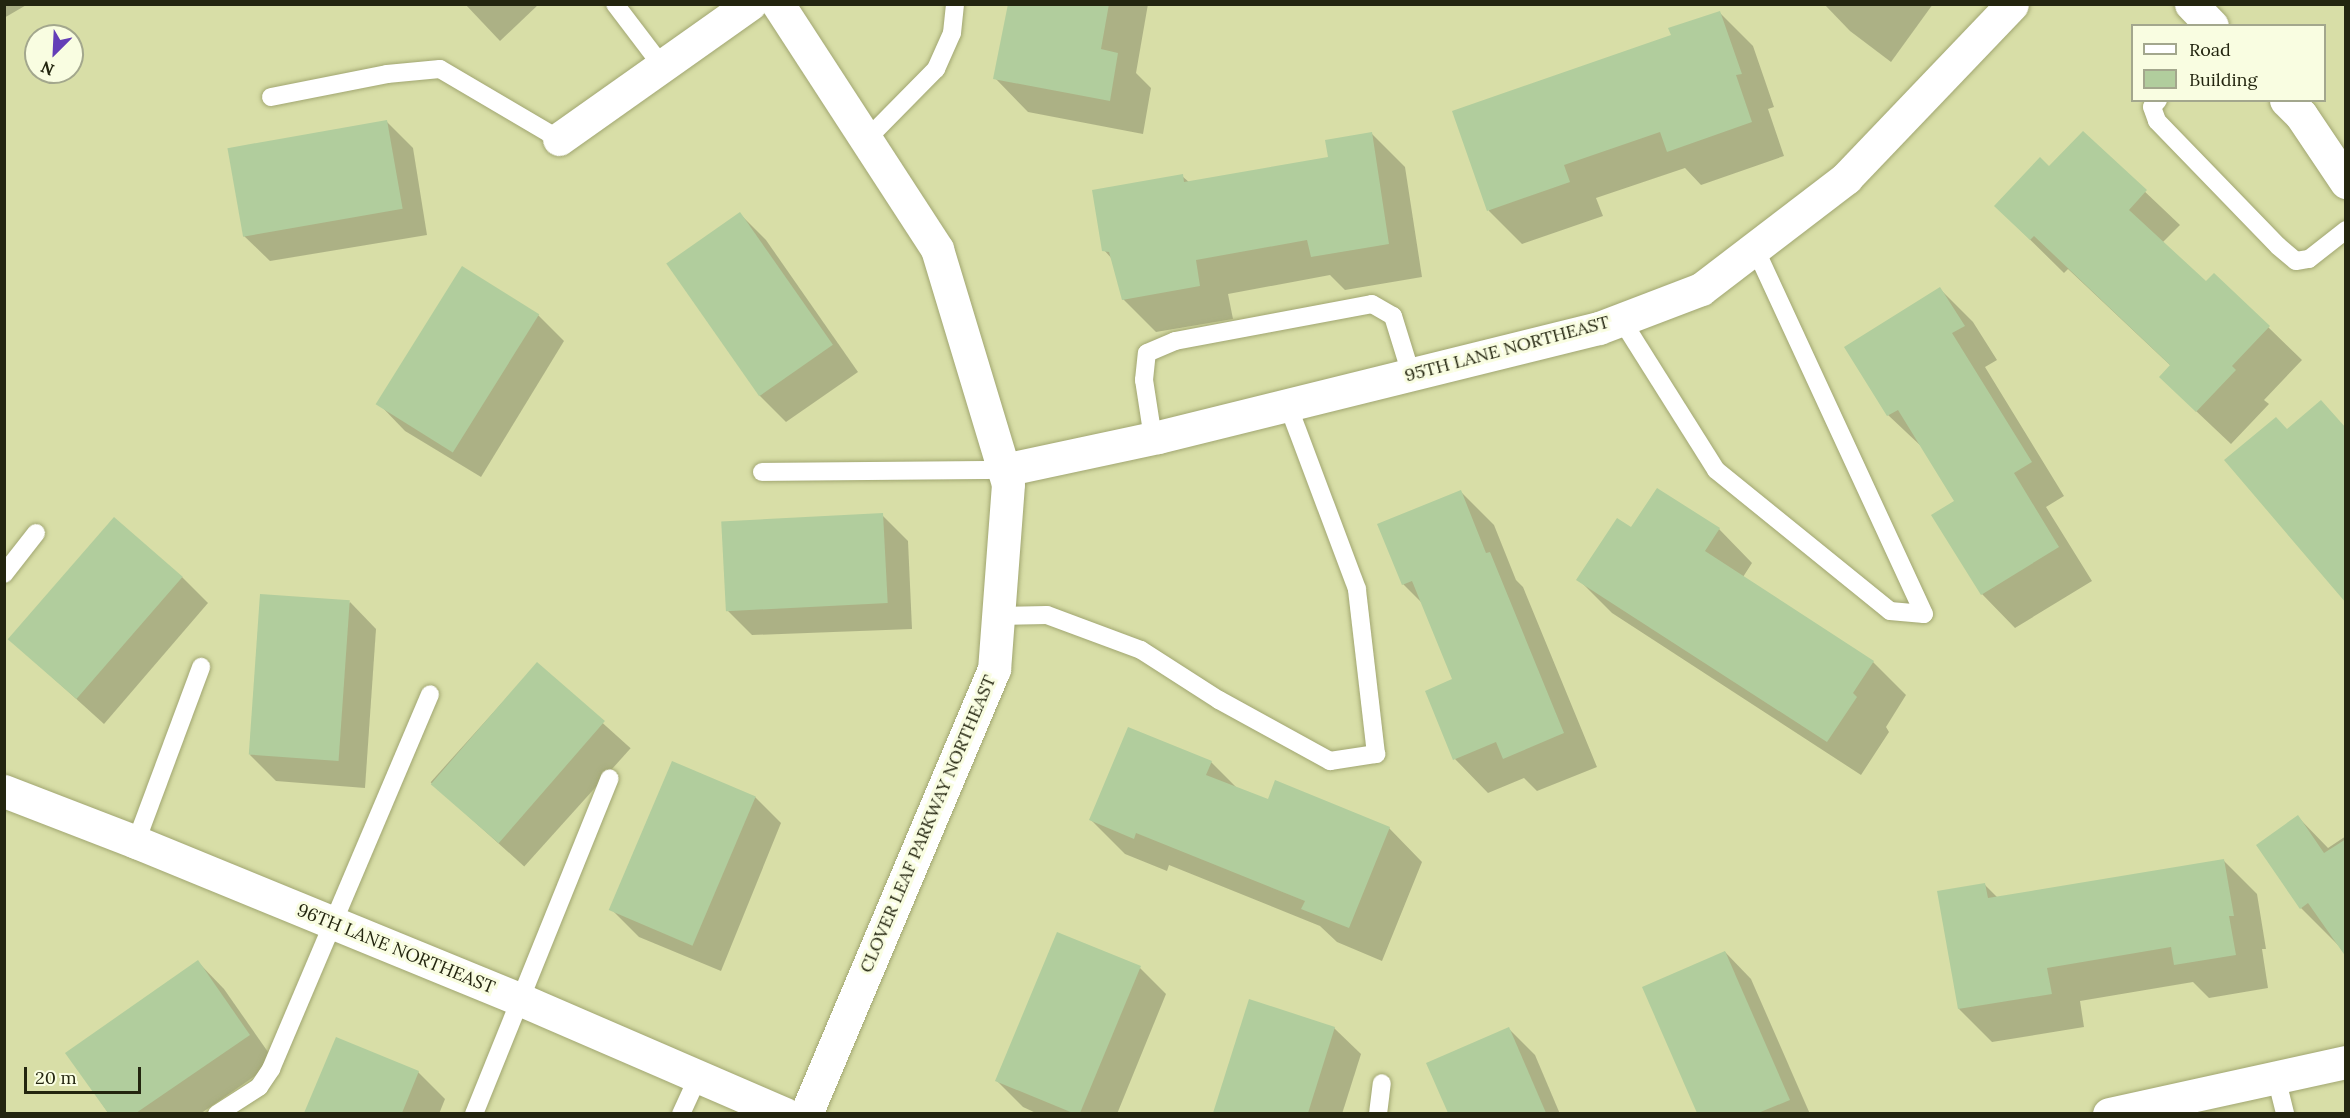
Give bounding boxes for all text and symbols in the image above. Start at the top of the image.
north arrow [24,24,84,84]
legend [2131,24,2326,102]
text: Road [2189,38,2231,61]
text: N [38,57,57,80]
text: Building [2189,68,2257,91]
street label: 95TH LANE NORTHEAST [1402,311,1612,387]
street label: CLOVER LEAF PARKWAY NORTHEAST [855,672,1001,976]
street label: 96TH LANE NORTHEAST [294,899,498,999]
scale bar [27,1055,144,1093]
text: 20 m [35,1066,77,1089]

